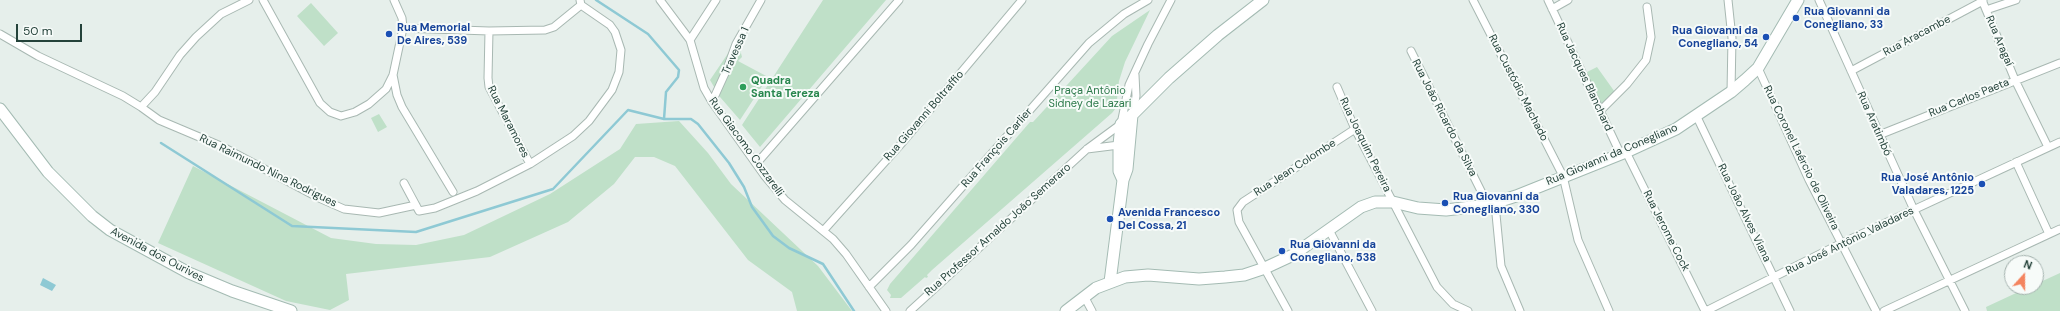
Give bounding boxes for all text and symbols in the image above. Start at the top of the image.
place label: Rua Giovanni da Conegliano, 33 [1804,5,1890,31]
marker: Rua Giovanni da Conegliano, 33 [1791,13,1801,23]
street label: Rua Aracambe [1881,13,1953,59]
street label: Rua Aragaí [1982,14,2016,68]
scale bar [18,16,84,42]
place label: Rua Memorial De Aires, 539 [397,21,470,47]
street label: Rua Jacques Blanchard [1553,21,1615,133]
text: 50 m [23,23,52,39]
place label: Rua Giovanni da Conegliano, 54 [1672,24,1758,50]
street label: Travessa 1 [720,25,752,77]
marker: Rua Memorial De Aires, 539 [384,29,394,39]
street label: Rua Custódio Machado [1485,32,1551,144]
marker: Rua Giovanni da Conegliano, 54 [1761,32,1771,42]
street label: Rua João Ricardo da Silva [1409,57,1479,179]
street label: Rua Giovanni Boltraffio [881,68,967,164]
place label: Quadra Santa Tereza [751,74,820,100]
street label: Rua Carlos Paeta [1927,76,2011,120]
marker: Quadra Santa Tereza [738,82,748,92]
street label: Rua Maramores [484,84,532,160]
park label: Praça Antônio Sidney de Lazari [1049,84,1131,110]
street label: Rua Coronel Laércio de Oliveira [1760,84,1842,232]
street label: Rua Aratimbó [1854,90,1894,158]
street label: Rua Giacomo Cozzarelli [706,95,786,199]
street label: Rua Joaquim Pereira [1336,96,1394,194]
street label: Rua François Carlier [959,105,1035,191]
street label: Rua Giovanni da Conegliano [1544,121,1680,189]
street label: Rua Raimundo Nina Rodrigues [197,132,339,210]
street label: Rua Jean Colombe [1252,137,1338,199]
street label: Rua Professor Arnaldo João Semeraro [922,161,1074,299]
street label: Rua João Alves Viana [1715,162,1773,264]
place label: Rua José Antônio Valadares, 1225 [1881,171,1974,197]
marker: Rua José Antônio Valadares, 1225 [1977,179,1987,189]
street label: Rua Jerome Cock [1640,188,1692,274]
place label: Rua Giovanni da Conegliano, 330 [1453,190,1540,216]
marker: Rua Giovanni da Conegliano, 330 [1440,198,1450,208]
street label: Rua José Antônio Valadares [1784,204,1916,278]
place label: Avenida Francesco Del Cossa, 21 [1118,206,1220,232]
marker: Avenida Francesco Del Cossa, 21 [1105,214,1115,224]
street label: Avenida dos Ourives [108,225,206,285]
place label: Rua Giovanni da Conegliano, 538 [1290,238,1376,264]
marker: Rua Giovanni da Conegliano, 538 [1277,246,1287,256]
north arrow [2004,255,2044,295]
text: N [2022,257,2034,273]

